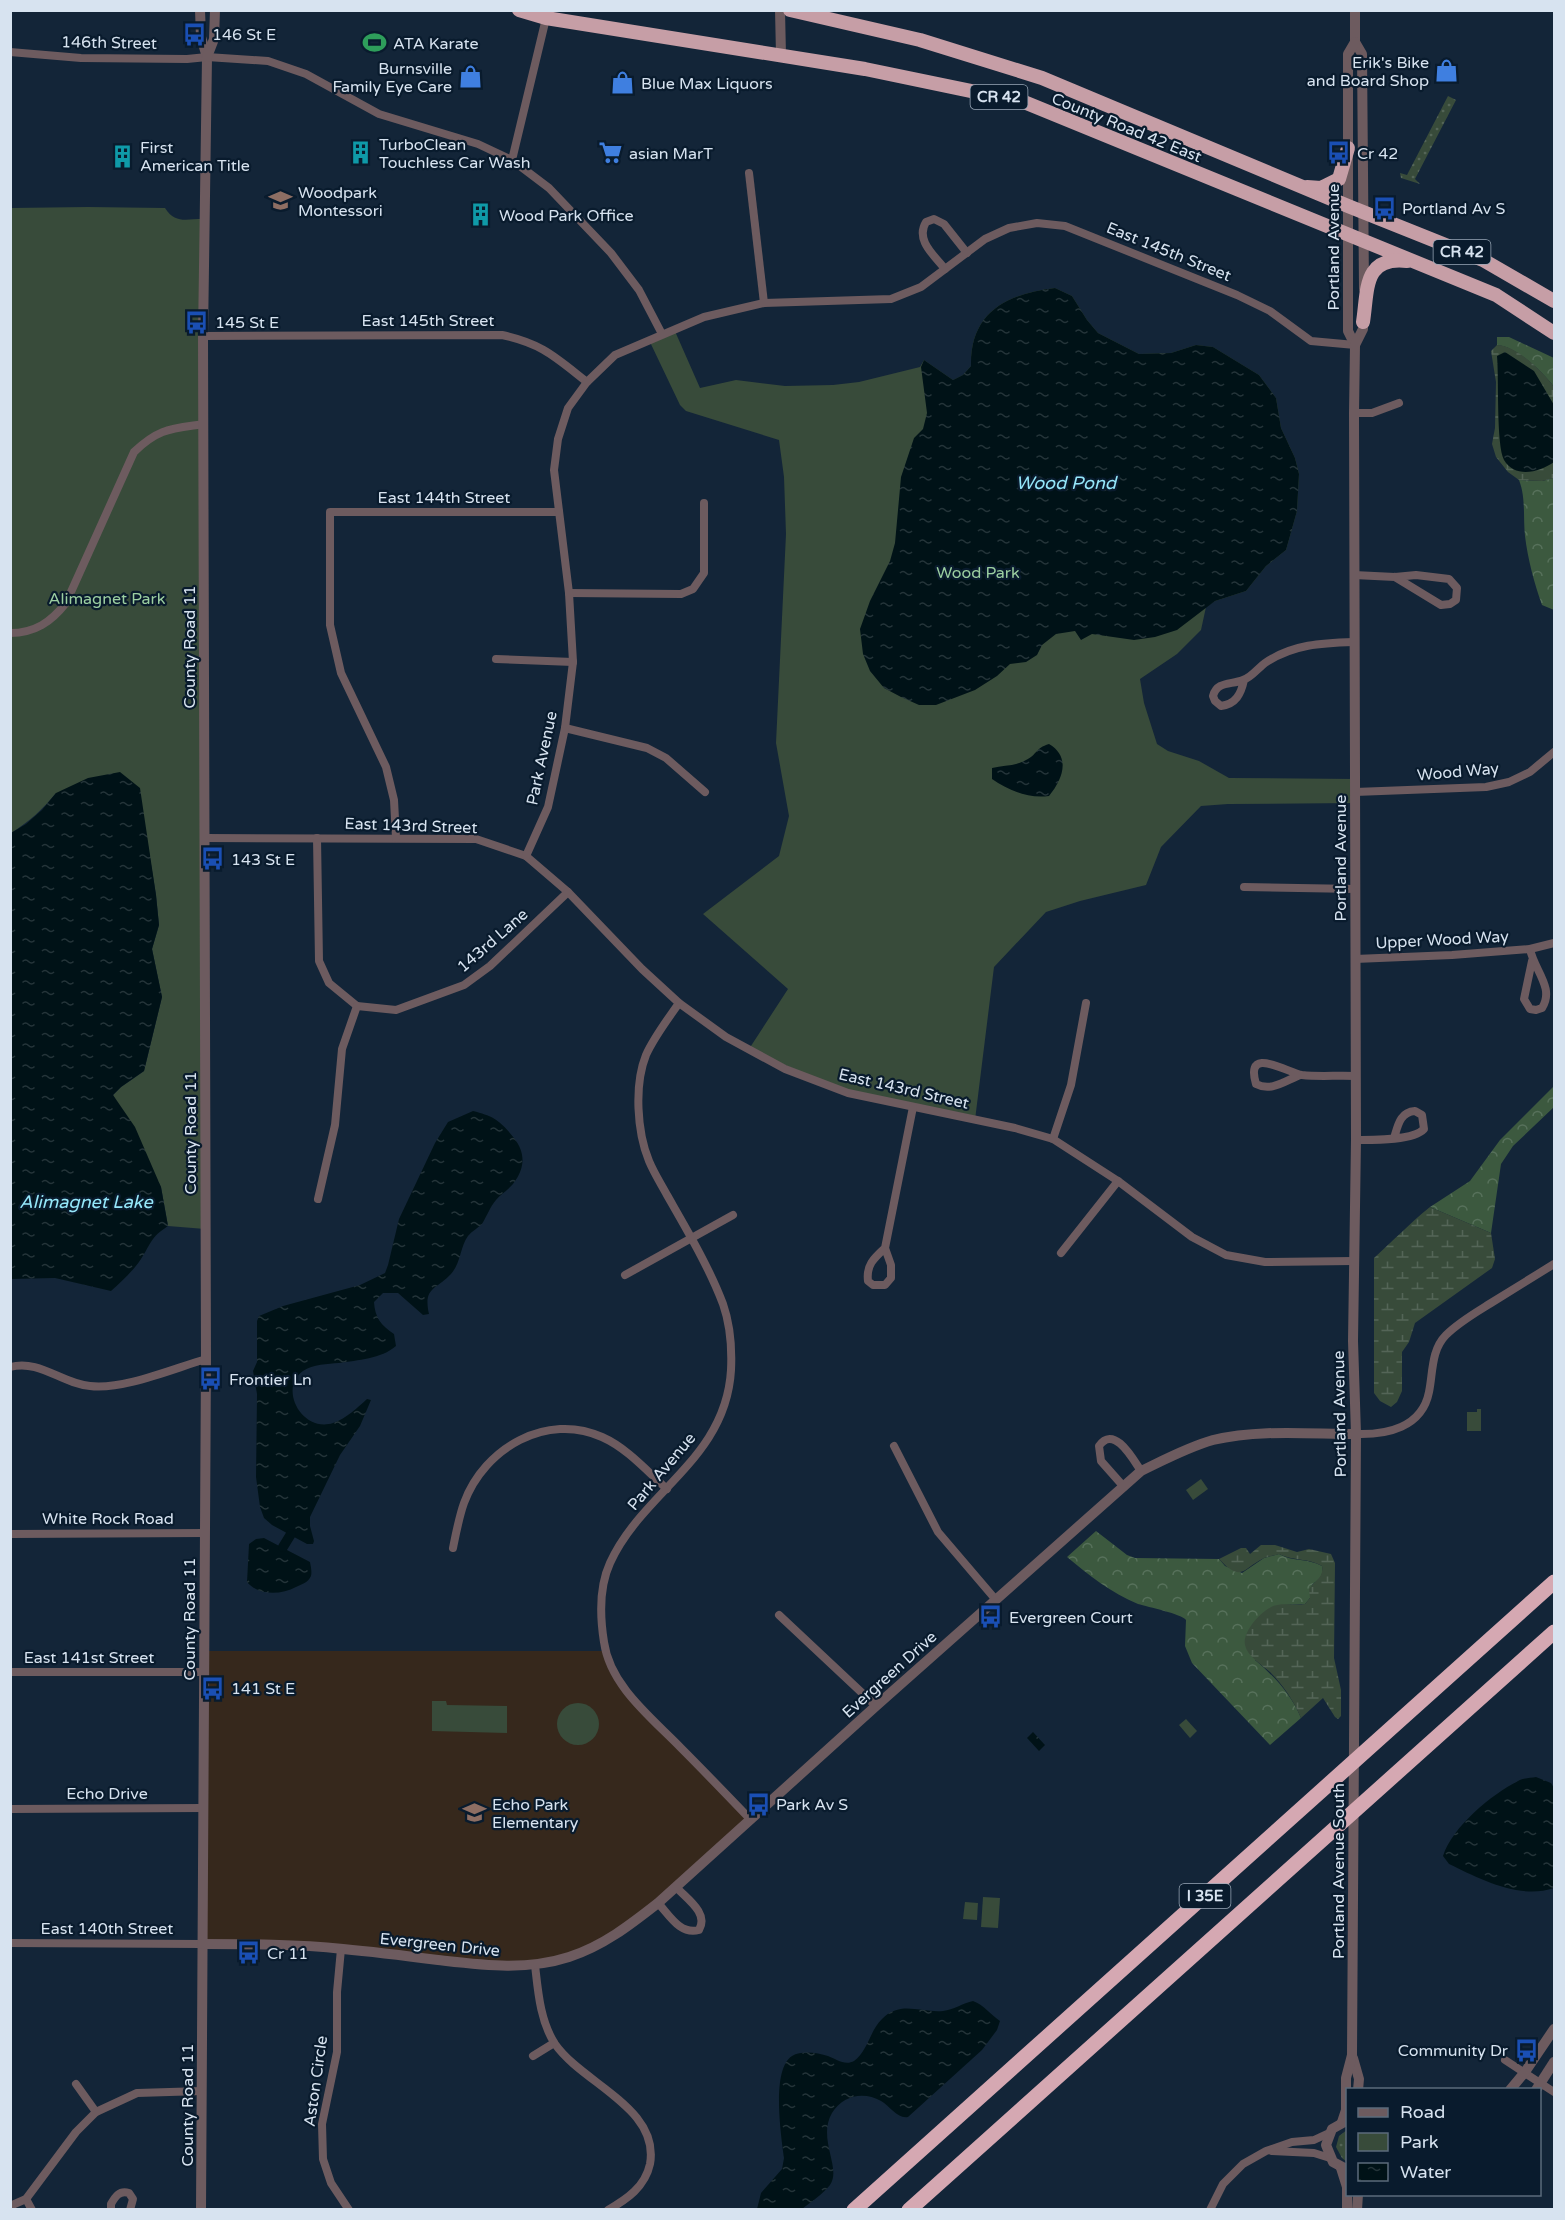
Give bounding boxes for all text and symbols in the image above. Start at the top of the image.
bus stop icon: 146 St E [181,21,207,47]
place label: 146 St E [212,25,276,45]
sports icon: ATA Karate [362,30,388,56]
street label: 146th Street [61,32,157,54]
place label: ATA Karate [393,34,479,54]
place label: Erik's Bike and Board Shop [1307,53,1429,91]
shop icon: Erik's Bike and Board Shop [1434,58,1460,84]
place label: Burnsville Family Eye Care [332,59,452,97]
shop icon: Burnsville Family Eye Care [457,64,483,90]
shop icon: Blue Max Liquors [610,70,636,96]
place label: Blue Max Liquors [641,74,773,94]
road number: CR 42 [970,85,1028,109]
street label: County Road 42 East [1049,89,1205,167]
place label: TurboClean Touchless Car Wash [379,135,530,173]
place label: First American Title [140,138,250,176]
building icon: TurboClean Touchless Car Wash [348,140,374,166]
supermarket icon: asian MarT [598,140,624,166]
bus stop icon: Cr 42 [1326,140,1352,166]
building icon: First American Title [109,143,135,169]
place label: asian MarT [629,144,713,164]
place label: Cr 42 [1357,144,1398,164]
place label: Woodpark Montessori [298,183,383,221]
street label: Portland Avenue [1324,184,1344,310]
school or university icon: Woodpark Montessori [267,188,293,214]
bus stop icon: Portland Av S [1371,195,1397,221]
place label: Portland Av S [1402,199,1505,219]
building icon: Wood Park Office [468,202,494,228]
place label: Wood Park Office [499,206,634,226]
street label: East 145th Street [1103,218,1234,286]
road number: CR 42 [1434,240,1490,264]
bus stop icon: 145 St E [184,309,210,335]
street label: East 145th Street [362,311,494,331]
place label: 145 St E [215,313,279,333]
water label: Wood Pond [1016,472,1119,494]
street label: East 144th Street [378,488,510,508]
park label: Wood Park [936,563,1020,583]
street label: County Road 11 [180,585,200,709]
park label: Alimagnet Park [49,589,166,609]
street label: Park Avenue [522,709,562,807]
street label: Wood Way [1416,758,1500,786]
street label: Portland Avenue [1331,795,1351,921]
street label: East 143rd Street [344,814,478,838]
bus stop icon: 143 St E [200,846,226,872]
place label: 143 St E [231,850,295,870]
street label: 143rd Lane [453,905,532,977]
street label: Upper Wood Way [1375,926,1510,953]
street label: East 143rd Street [837,1064,971,1114]
street label: County Road 11 [181,1071,201,1195]
water label: Alimagnet Lake [19,1191,153,1213]
street label: Portland Avenue [1329,1350,1351,1478]
bus stop icon: Frontier Ln [198,1366,224,1392]
place label: Frontier Ln [229,1370,312,1390]
street label: Park Avenue [623,1429,700,1515]
street label: White Rock Road [42,1509,174,1529]
street label: County Road 11 [180,1557,200,1681]
bus stop icon: Evergreen Court [978,1604,1004,1630]
place label: Evergreen Court [1009,1608,1133,1628]
street label: Evergreen Drive [838,1627,941,1723]
street label: East 141st Street [24,1648,154,1668]
bus stop icon: 141 St E [200,1675,226,1701]
place label: 141 St E [231,1679,295,1699]
street label: Portland Avenue South [1329,1783,1349,1959]
street label: Echo Drive [66,1784,148,1804]
bus stop icon: Park Av S [745,1791,771,1817]
place label: Echo Park Elementary [492,1795,579,1833]
place label: Park Av S [776,1795,848,1815]
school or university icon: Echo Park Elementary [461,1800,487,1826]
road number: I 35E [1180,1884,1230,1908]
street label: East 140th Street [41,1919,173,1939]
street label: Evergreen Drive [379,1929,501,1961]
bus stop icon: Cr 11 [236,1940,262,1966]
place label: Cr 11 [267,1944,308,1964]
street label: Aston Circle [300,2034,332,2128]
bus stop icon: Community Dr [1513,2037,1539,2063]
place label: Community Dr [1398,2041,1509,2061]
street label: County Road 11 [178,2043,198,2167]
legend [1346,2088,1541,2196]
text: Road [1400,2101,1445,2123]
text: Park [1400,2131,1439,2153]
text: Water [1400,2161,1451,2183]

